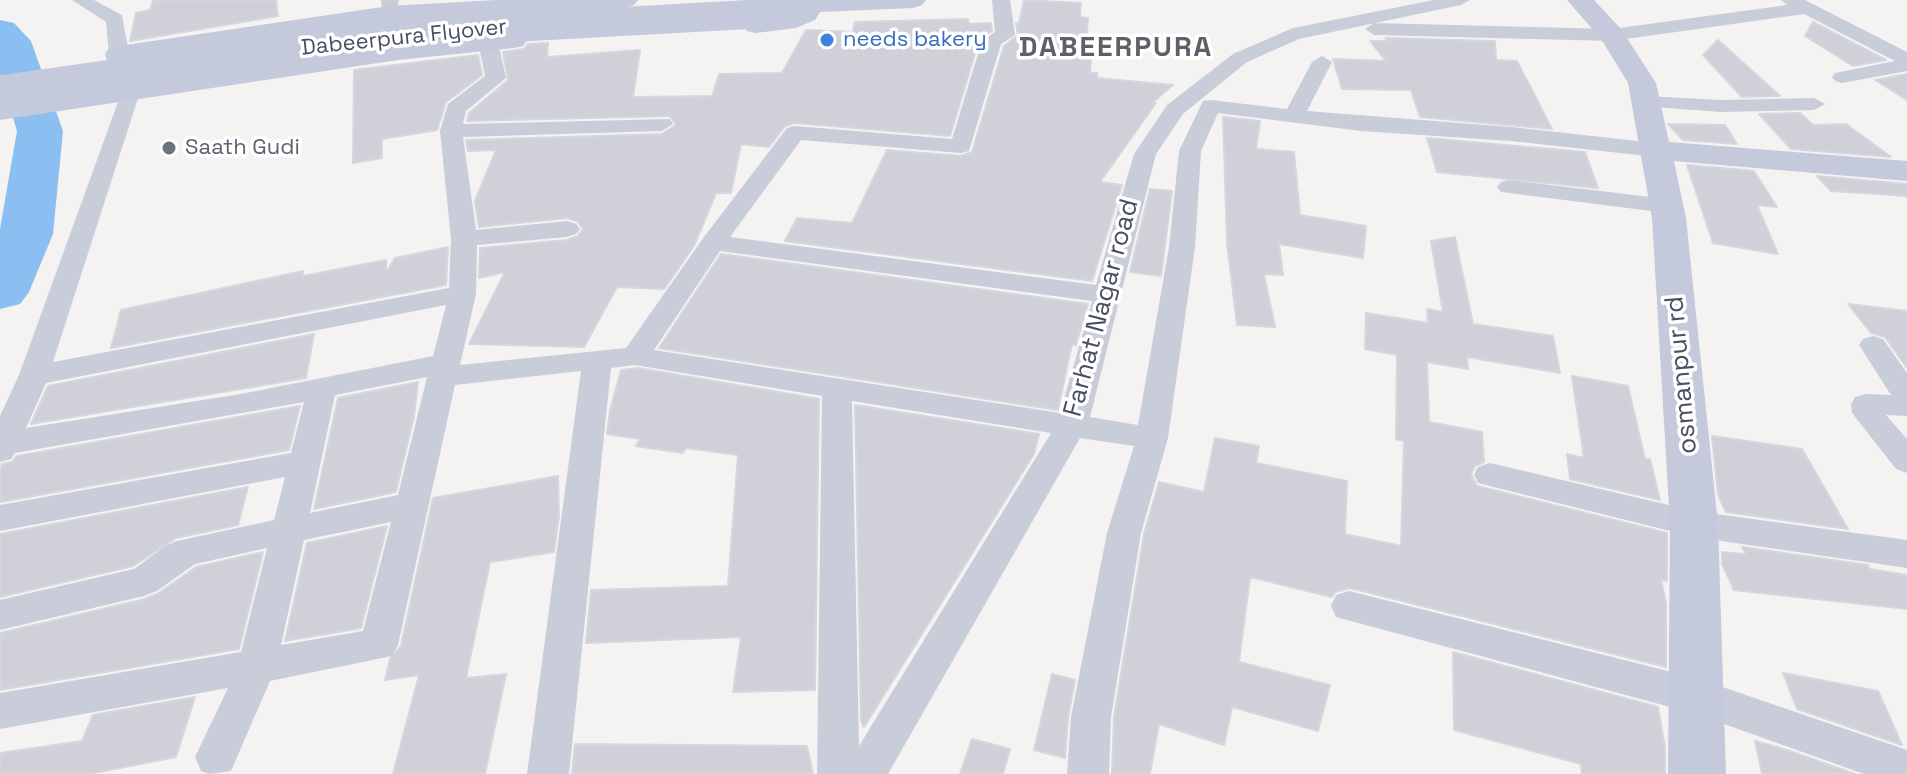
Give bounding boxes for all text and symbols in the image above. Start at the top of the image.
street label: Dabeerpura Flyover [300,14,508,62]
place label: needs bakery [843,27,987,53]
marker: needs bakery [818,31,836,49]
district label: DABEERPURA [1019,31,1213,65]
place label: Saath Gudi [185,135,300,161]
marker: Saath Gudi [160,139,178,157]
street label: Farhat Nagar road [1058,196,1146,420]
street label: osmanpur rd [1660,295,1704,455]

